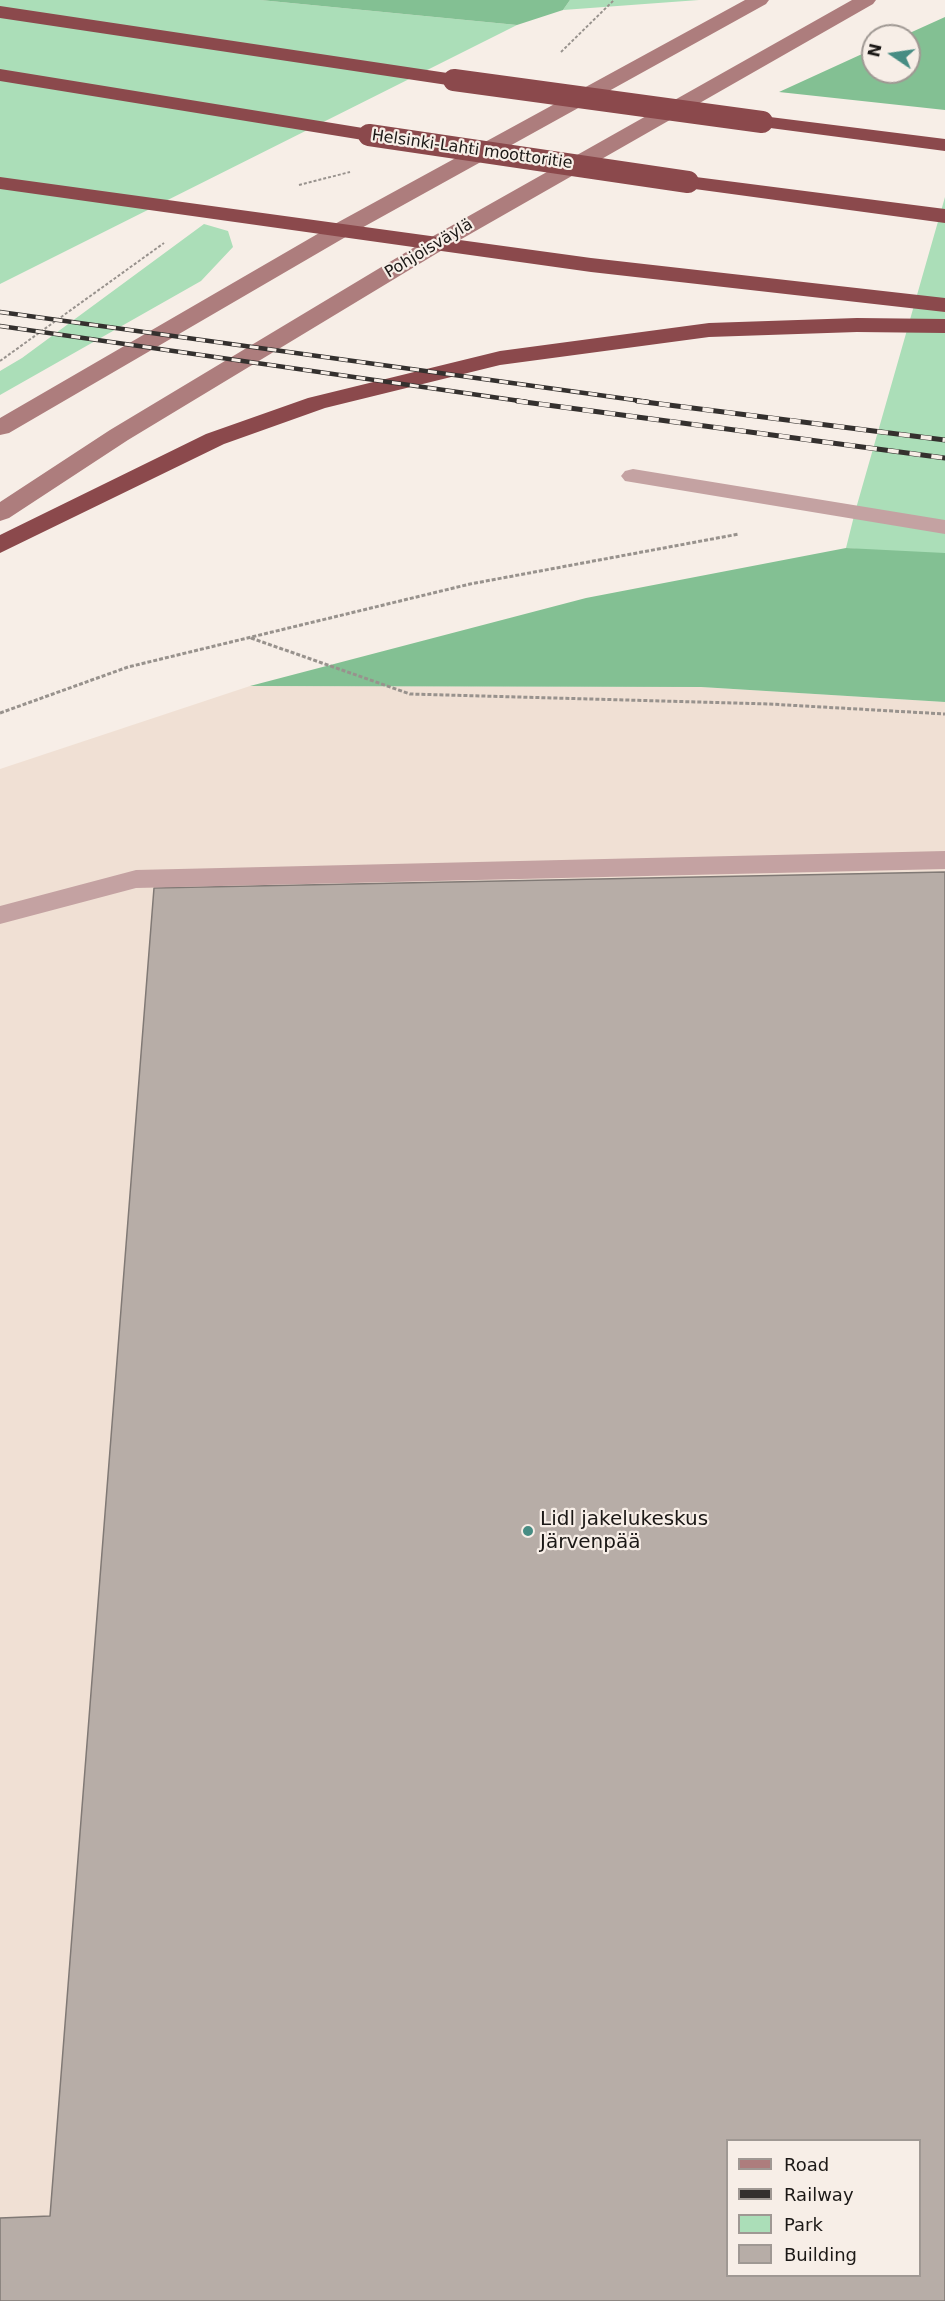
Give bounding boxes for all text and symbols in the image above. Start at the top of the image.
north arrow [861,24,921,84]
text: N [864,42,886,59]
street label: Helsinki-Lahti moottoritie [370,126,574,174]
street label: Pohjoisväylä [382,215,476,283]
place label: Lidl jakelukeskus Järvenpää [540,1508,708,1555]
marker: Lidl jakelukeskus Järvenpää [521,1524,535,1538]
legend [726,2139,921,2277]
text: Road [784,2154,829,2175]
text: Railway [784,2184,854,2205]
text: Park [784,2214,823,2235]
text: Building [784,2244,857,2265]

